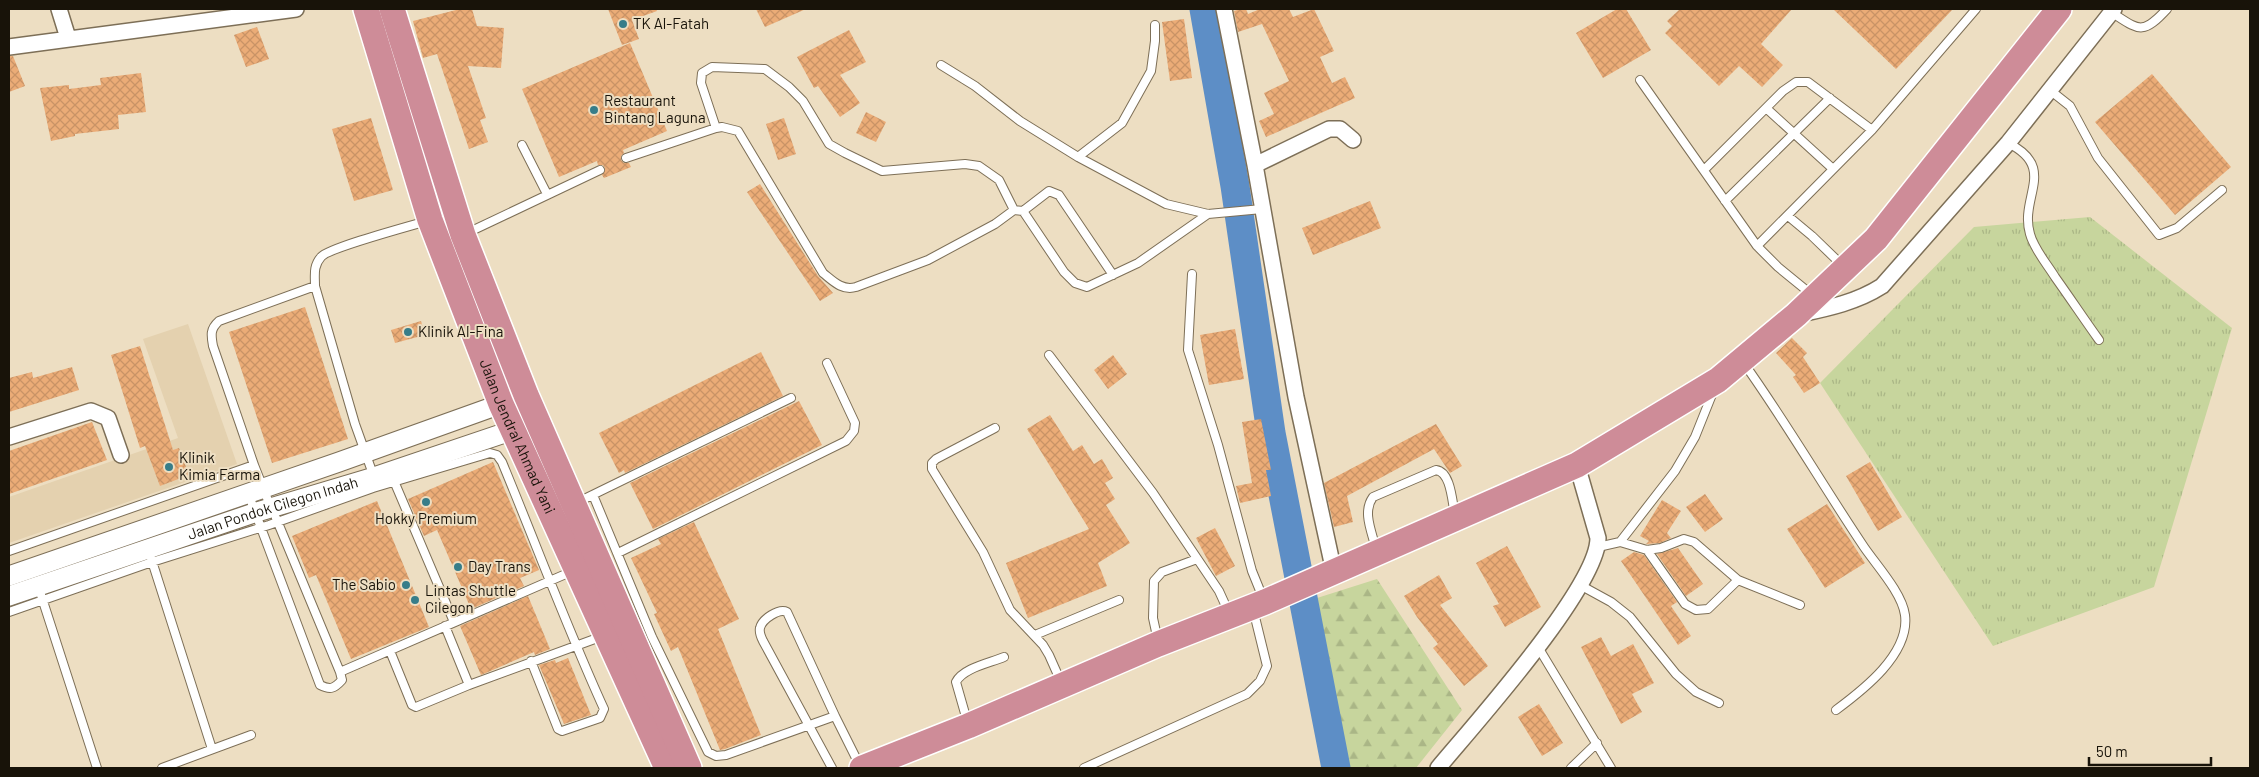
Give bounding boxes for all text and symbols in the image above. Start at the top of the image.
place label: TK Al-Fatah [633,14,709,32]
marker: TK Al-Fatah [617,18,629,30]
place label: Restaurant Bintang Laguna [604,91,706,126]
marker: Restaurant Bintang Laguna [588,104,600,116]
place label: Klinik Al-Fina [418,322,503,340]
marker: Klinik Al-Fina [402,326,414,338]
street label: Jalan Jendral Ahmad Yani [477,356,560,516]
place label: Klinik Kimia Farma [179,448,260,483]
marker: Klinik Kimia Farma [163,461,175,473]
street label: Jalan Pondok Cilegon Indah [185,472,360,543]
marker: Hokky Premium [420,496,432,508]
place label: Hokky Premium [375,509,477,527]
place label: Day Trans [468,557,531,575]
marker: Day Trans [452,561,464,573]
place label: The Sabio [332,575,396,593]
marker: The Sabio [400,579,412,591]
place label: Lintas Shuttle Cilegon [425,581,516,616]
marker: Lintas Shuttle Cilegon [409,594,421,606]
scale bar [2089,734,2212,766]
text: 50 m [2096,742,2128,760]

